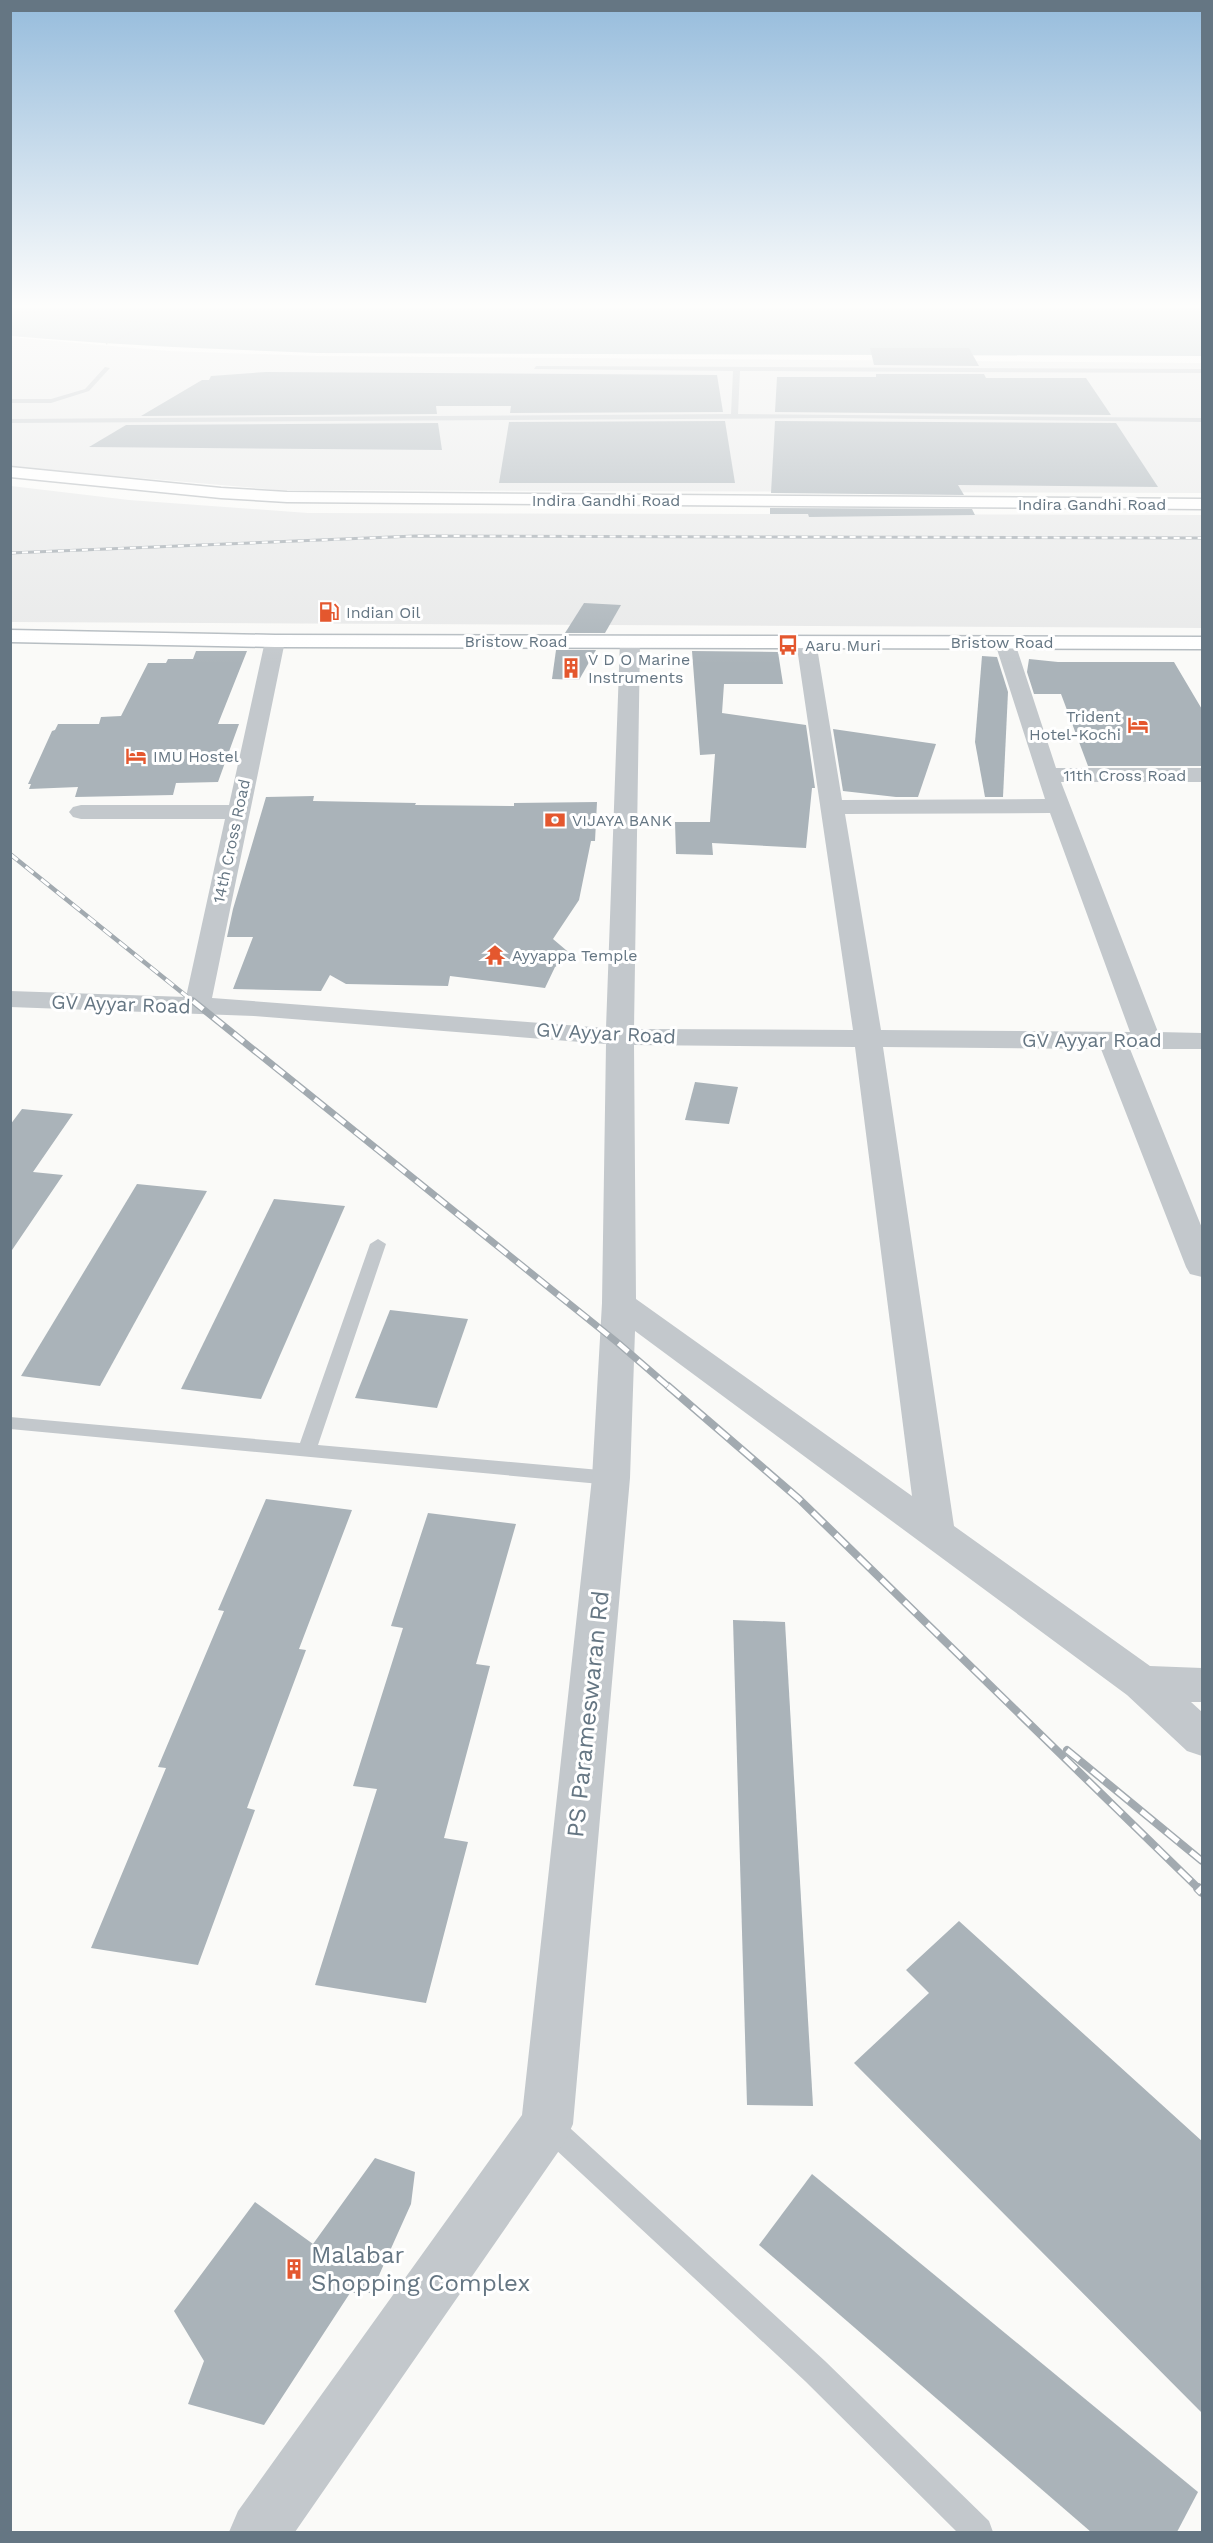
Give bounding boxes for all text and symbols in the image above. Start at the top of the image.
street label: Indira Gandhi Road [532,491,680,510]
street label: Indira Gandhi Road [1018,495,1166,514]
fuel station icon: Indian Oil [317,600,341,624]
place label: Indian Oil [346,603,420,622]
street label: Bristow Road [464,632,568,651]
bus stop icon: Aaru Muri [776,633,800,657]
street label: Bristow Road [950,633,1054,652]
place label: Aaru Muri [805,636,881,655]
place label: V D O Marine Instruments [588,650,690,687]
building icon: V D O Marine Instruments [559,656,583,680]
place label: Trident Hotel-Kochi [1029,707,1121,744]
hotel icon: Trident Hotel-Kochi [1126,713,1150,737]
hotel icon: IMU Hostel [124,744,148,768]
place label: IMU Hostel [153,747,239,766]
street label: 11th Cross Road [1064,766,1186,785]
street label: 14th Cross Road [209,777,254,905]
bank icon: VIJAYA BANK [543,808,567,832]
place label: VIJAYA BANK [572,811,672,830]
temple icon: Ayyappa Temple [483,943,507,967]
place label: Ayyappa Temple [512,946,637,965]
street label: GV Ayyar Road [51,990,191,1018]
street label: GV Ayyar Road [536,1017,676,1049]
street label: GV Ayyar Road [1022,1028,1162,1052]
street label: PS Parameswaran Rd [561,1589,615,1839]
place label: Malabar Shopping Complex [311,2241,530,2297]
building icon: Malabar Shopping Complex [282,2257,306,2281]

